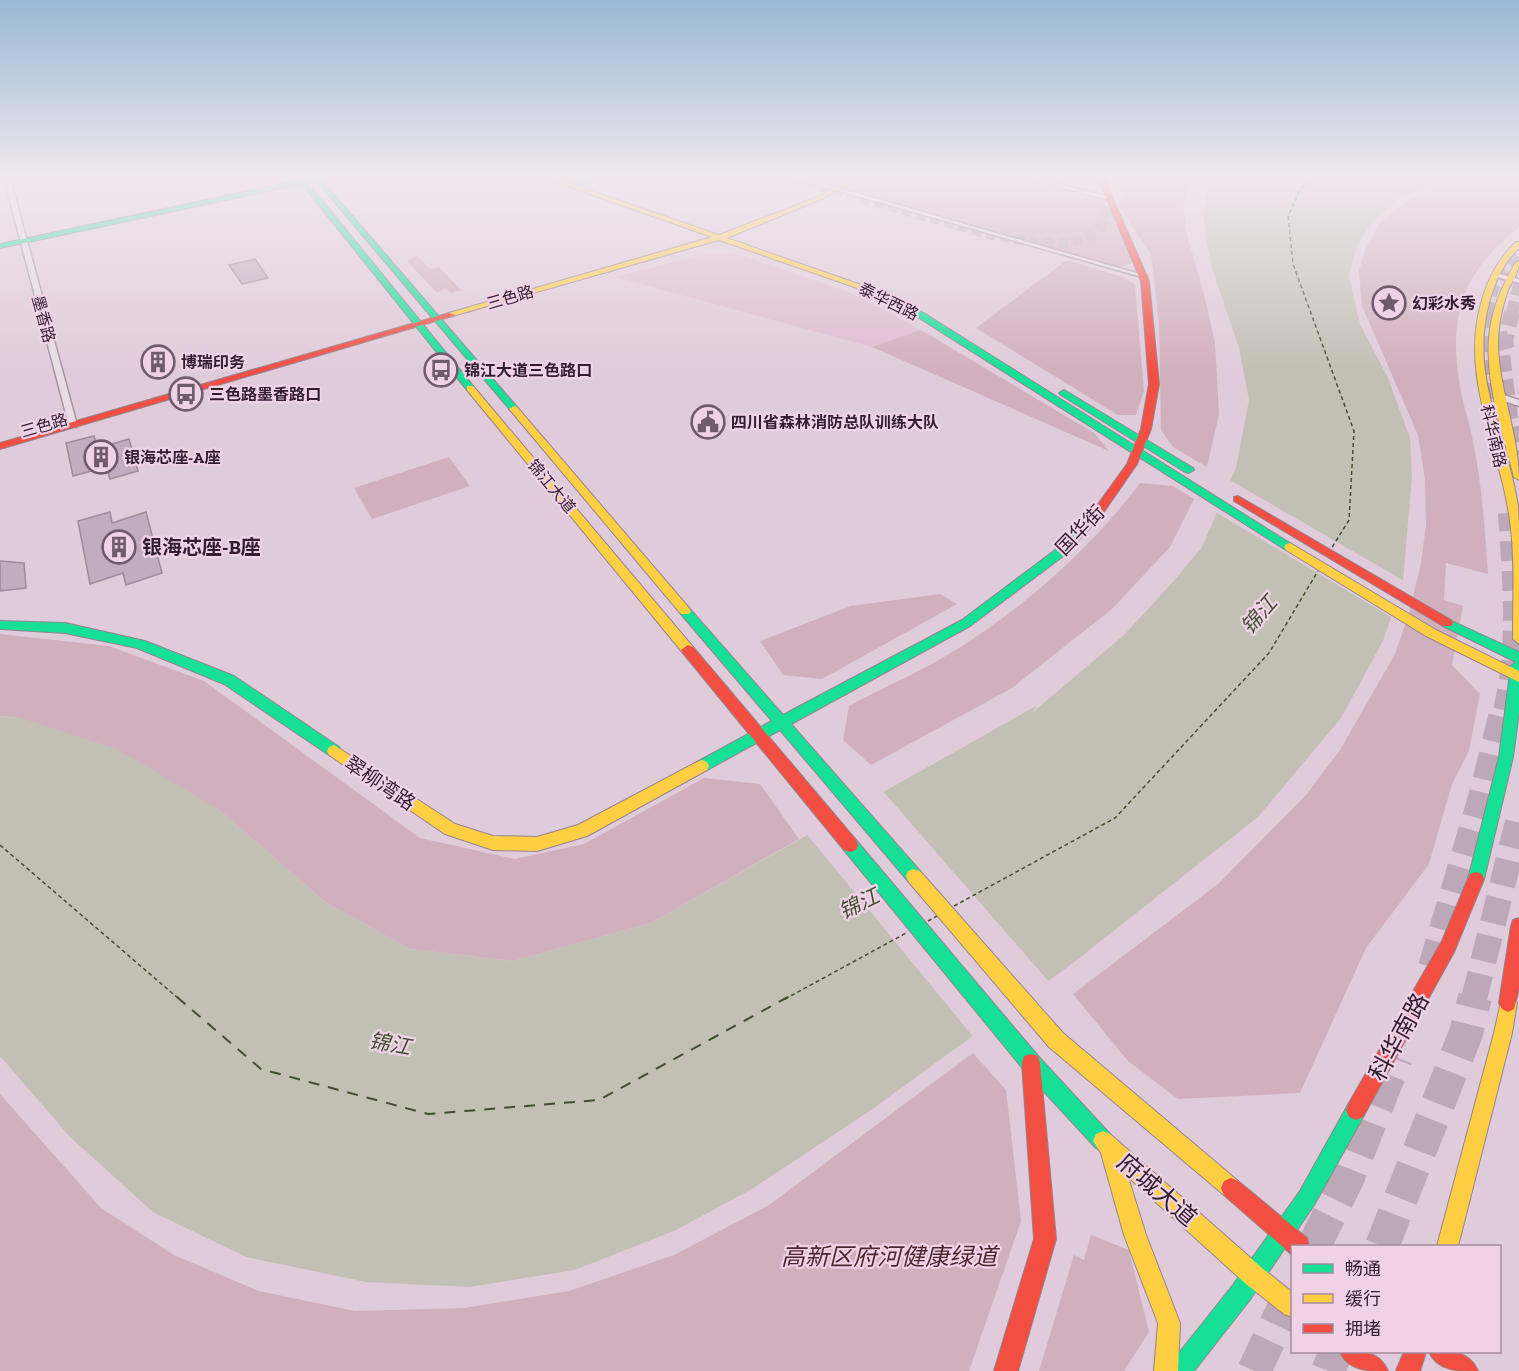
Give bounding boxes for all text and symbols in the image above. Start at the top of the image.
street label: 泰华西路 [856,279,922,324]
street label: 三色路 [484,282,536,313]
place icon: 幻彩水秀 [1371,285,1407,321]
street label: 墨香路 [28,293,59,345]
place label: 幻彩水秀 [1412,294,1476,313]
building icon: 博瑞印务 [140,344,176,380]
bus stop icon: 锦江大道三色路口 [423,352,459,388]
place label: 博瑞印务 [181,353,245,372]
place label: 锦江大道三色路口 [464,361,592,380]
bus stop icon: 三色路墨香路口 [168,376,204,412]
place label: 三色路墨香路口 [209,385,321,404]
street label: 科华南路 [1477,403,1510,469]
public building icon: 四川省森林消防总队训练大队 [690,404,726,440]
street label: 三色路 [18,410,70,441]
place label: 四川省森林消防总队训练大队 [731,413,939,432]
building icon: 银海芯座-A座 [83,439,119,475]
place label: 银海芯座-A座 [124,448,220,467]
street label: 锦江大道 [524,456,579,517]
street label: 国华街 [1051,500,1109,560]
building icon: 银海芯座-B座 [101,529,137,565]
place label: 银海芯座-B座 [142,535,261,559]
water label: 锦江 [1235,589,1283,639]
street label: 翠柳湾路 [340,751,420,815]
water label: 锦江 [834,882,885,924]
street label: 科华南路 [1363,988,1435,1086]
water label: 锦江 [367,1028,415,1060]
street label: 府城大道 [1112,1147,1203,1232]
park label: 高新区府河健康绿道 [781,1242,1000,1271]
legend [1291,1245,1501,1353]
text: 畅通 [1345,1258,1381,1280]
text: 缓行 [1345,1288,1381,1310]
text: 拥堵 [1345,1318,1381,1340]

